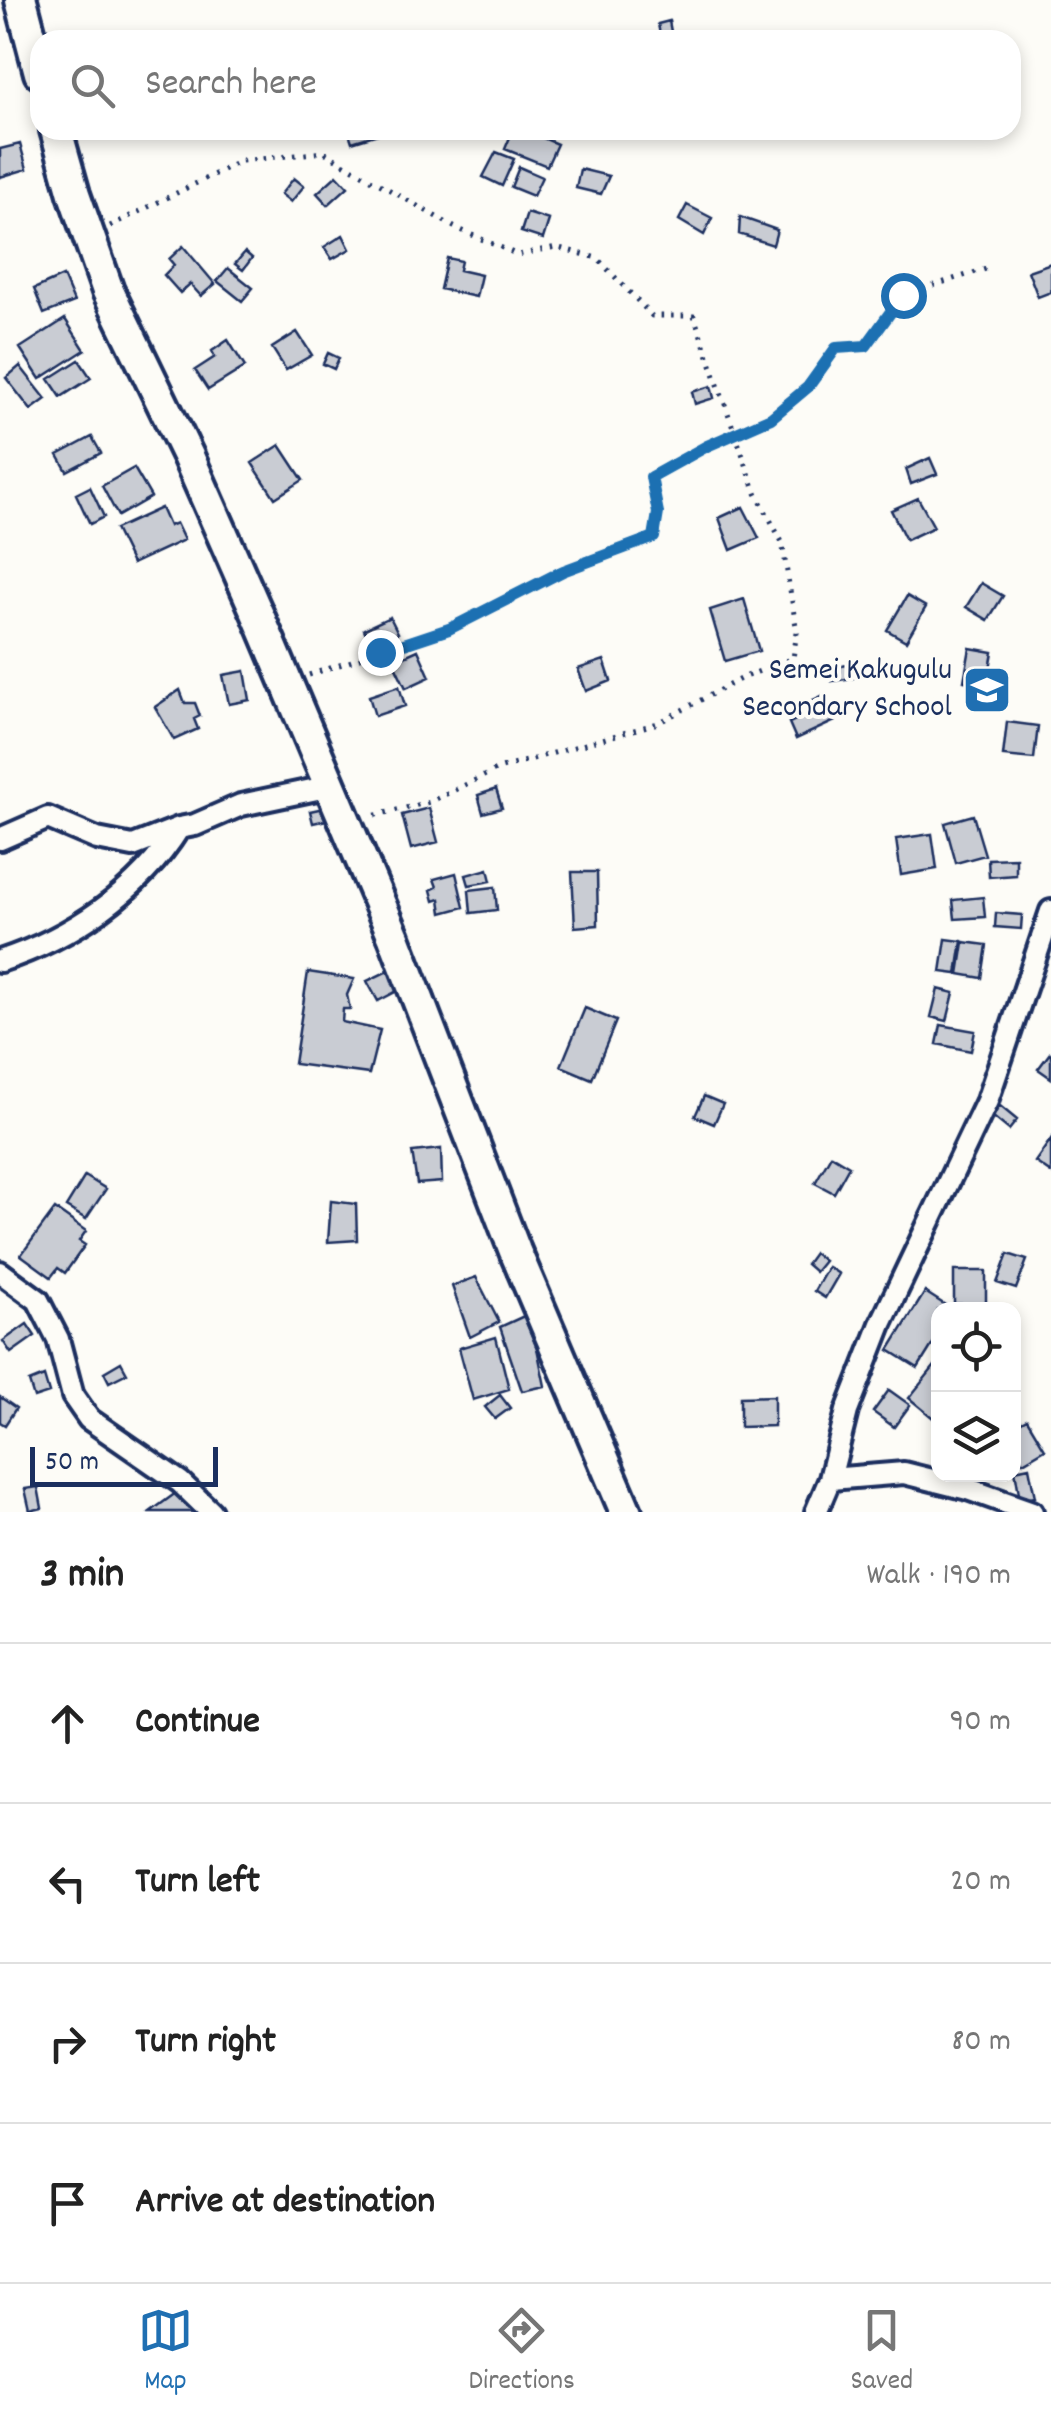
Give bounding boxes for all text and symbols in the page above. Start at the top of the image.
search box [30,30,1021,140]
icon: search [65,58,120,113]
text: Search here [145,58,317,113]
route start [881,273,927,319]
route end [358,630,404,676]
place label: Semei Kakugulu Secondary School [742,649,952,732]
school or university icon: Semei Kakugulu Secondary School [961,664,1013,716]
map controls [931,1302,1021,1482]
button: locate [931,1302,1021,1392]
button: layers [931,1392,1021,1482]
scale bar [30,1442,218,1486]
text: 50 m [45,1444,99,1484]
text: 3 min [40,1547,124,1607]
text: Walk · 190 m [866,1554,1011,1600]
icon: ahead [40,1696,95,1751]
text: Continue [135,1696,260,1751]
text: 90 m [950,1700,1011,1746]
icon: left [40,1856,95,1911]
text: Turn left [135,1856,260,1911]
text: 20 m [950,1860,1011,1906]
icon: right [40,2016,95,2071]
text: Turn right [135,2016,276,2071]
text: 80 m [951,2020,1011,2066]
icon: arrive [40,2176,95,2231]
text: Arrive at destination [135,2176,435,2231]
tab: Map [138,2303,193,2403]
tab: Directions [469,2303,575,2403]
tab: Saved [851,2303,913,2403]

